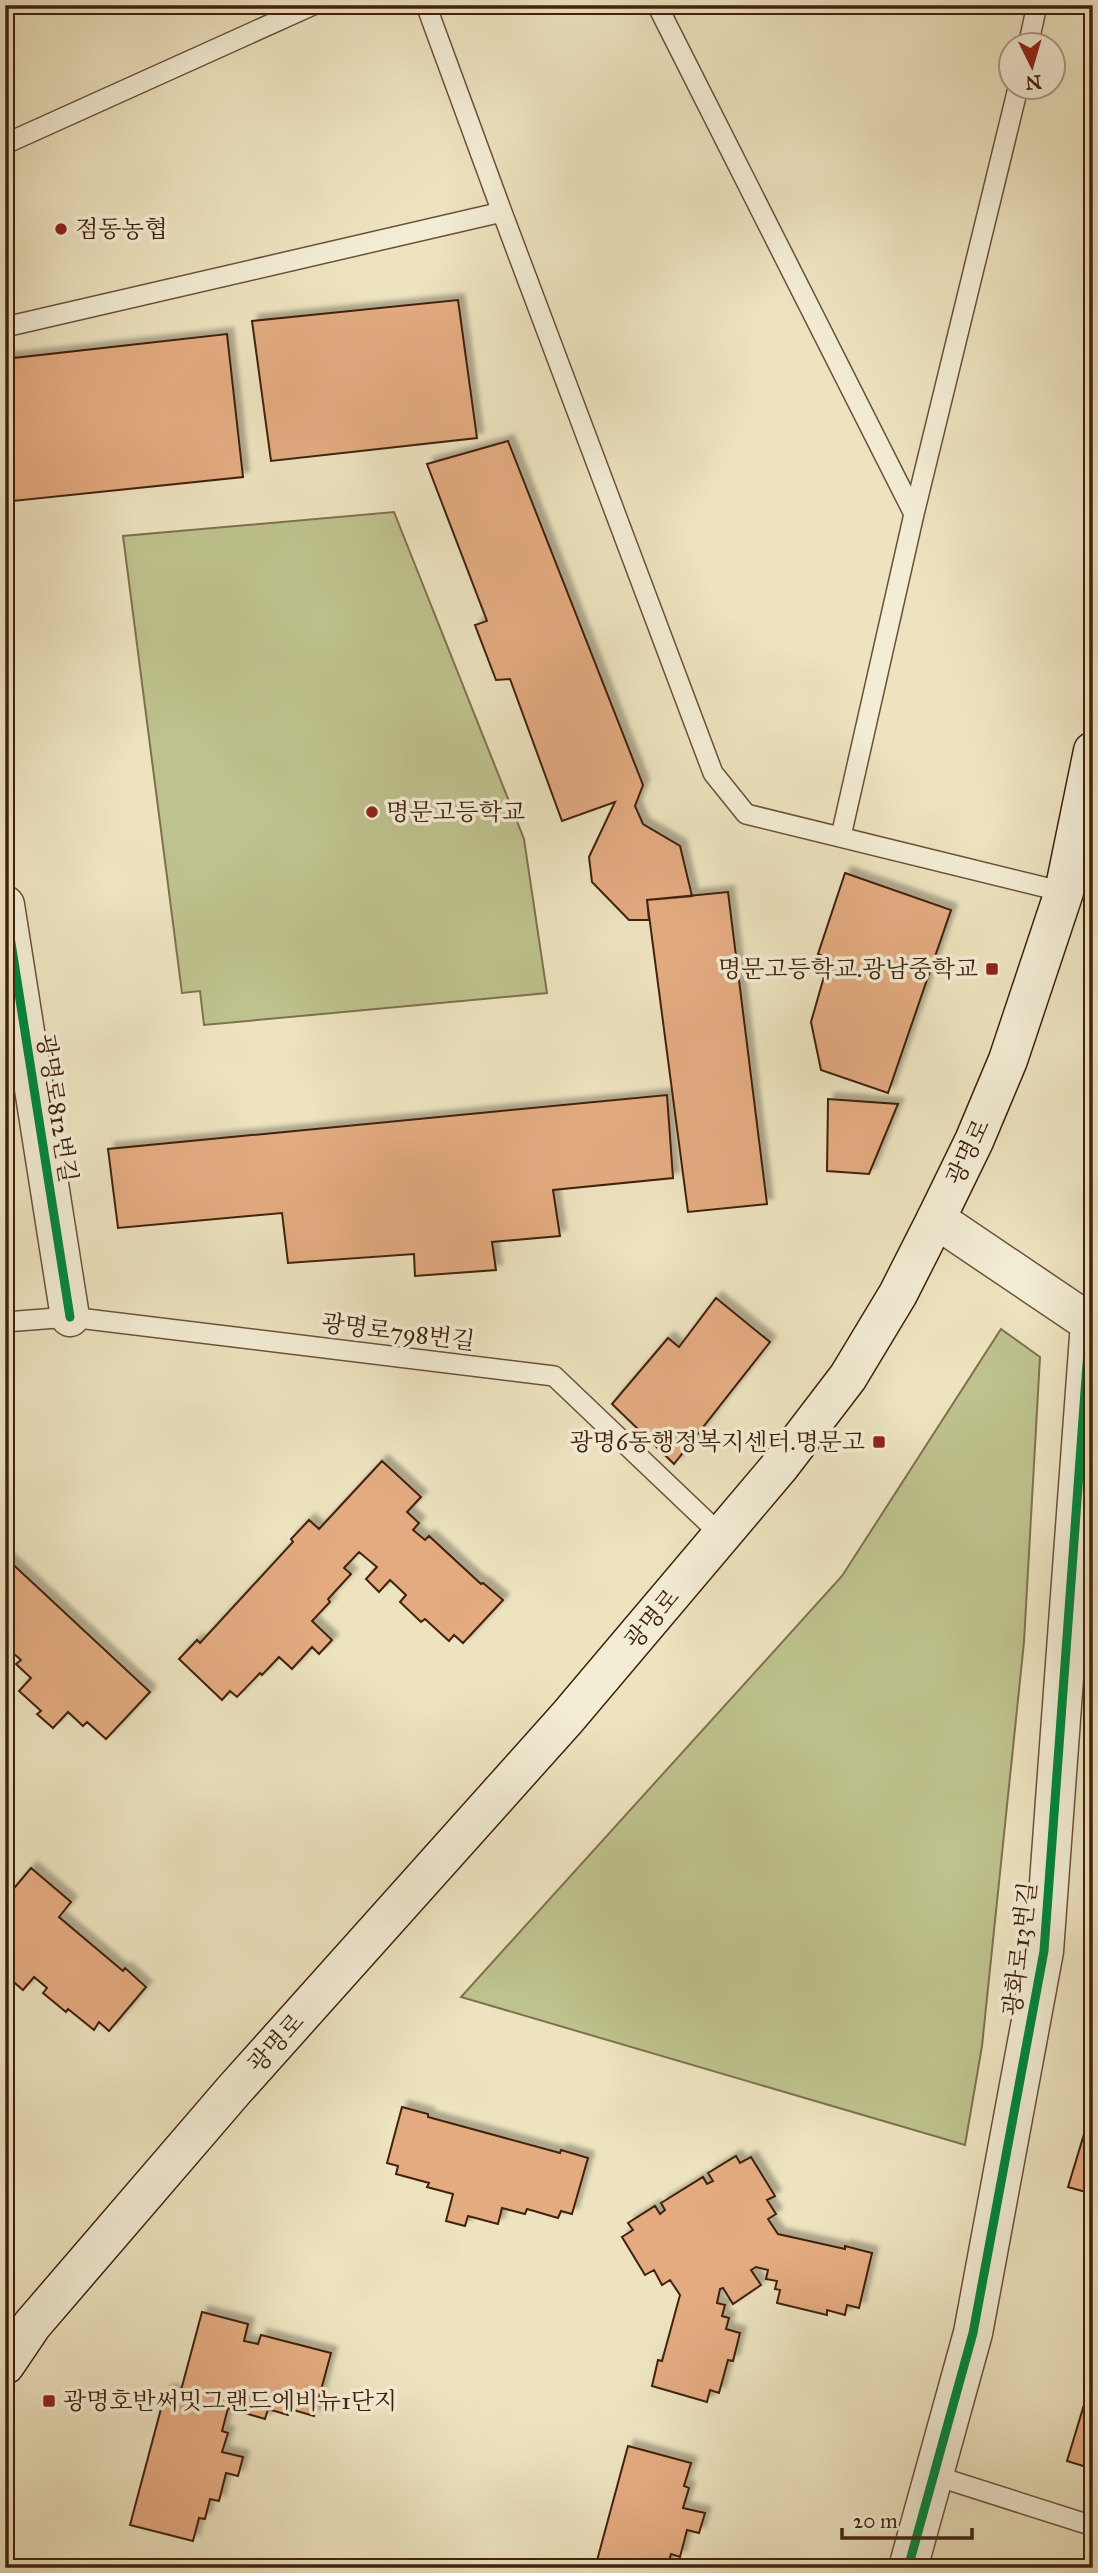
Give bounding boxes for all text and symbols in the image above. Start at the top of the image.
north arrow [996,32,1066,102]
text: N [1024,70,1042,95]
place label: 점동농협 [75,214,168,244]
marker: 점동농협 [53,221,69,237]
place label: 명문고등학교 [386,797,525,827]
marker: 명문고등학교 [364,804,380,820]
place label: 명문고등학교.광남중학교 [718,954,978,984]
marker: 명문고등학교.광남중학교 [984,961,1000,977]
street label: 광명로812번길 [30,1032,84,1184]
street label: 광명로 [940,1114,996,1190]
street label: 광명로798번길 [320,1308,476,1356]
place label: 광명6동행정복지센터.명문고 [569,1427,865,1457]
marker: 광명6동행정복지센터.명문고 [871,1434,887,1450]
street label: 광명로 [618,1583,686,1655]
street label: 광화로13번길 [997,1880,1043,2018]
street label: 광명로 [242,2007,310,2079]
place label: 광명호반써밋그랜드에비뉴1단지 [63,2386,397,2416]
marker: 광명호반써밋그랜드에비뉴1단지 [41,2393,57,2409]
scale bar [842,2496,972,2540]
text: 20 m [853,2508,898,2534]

